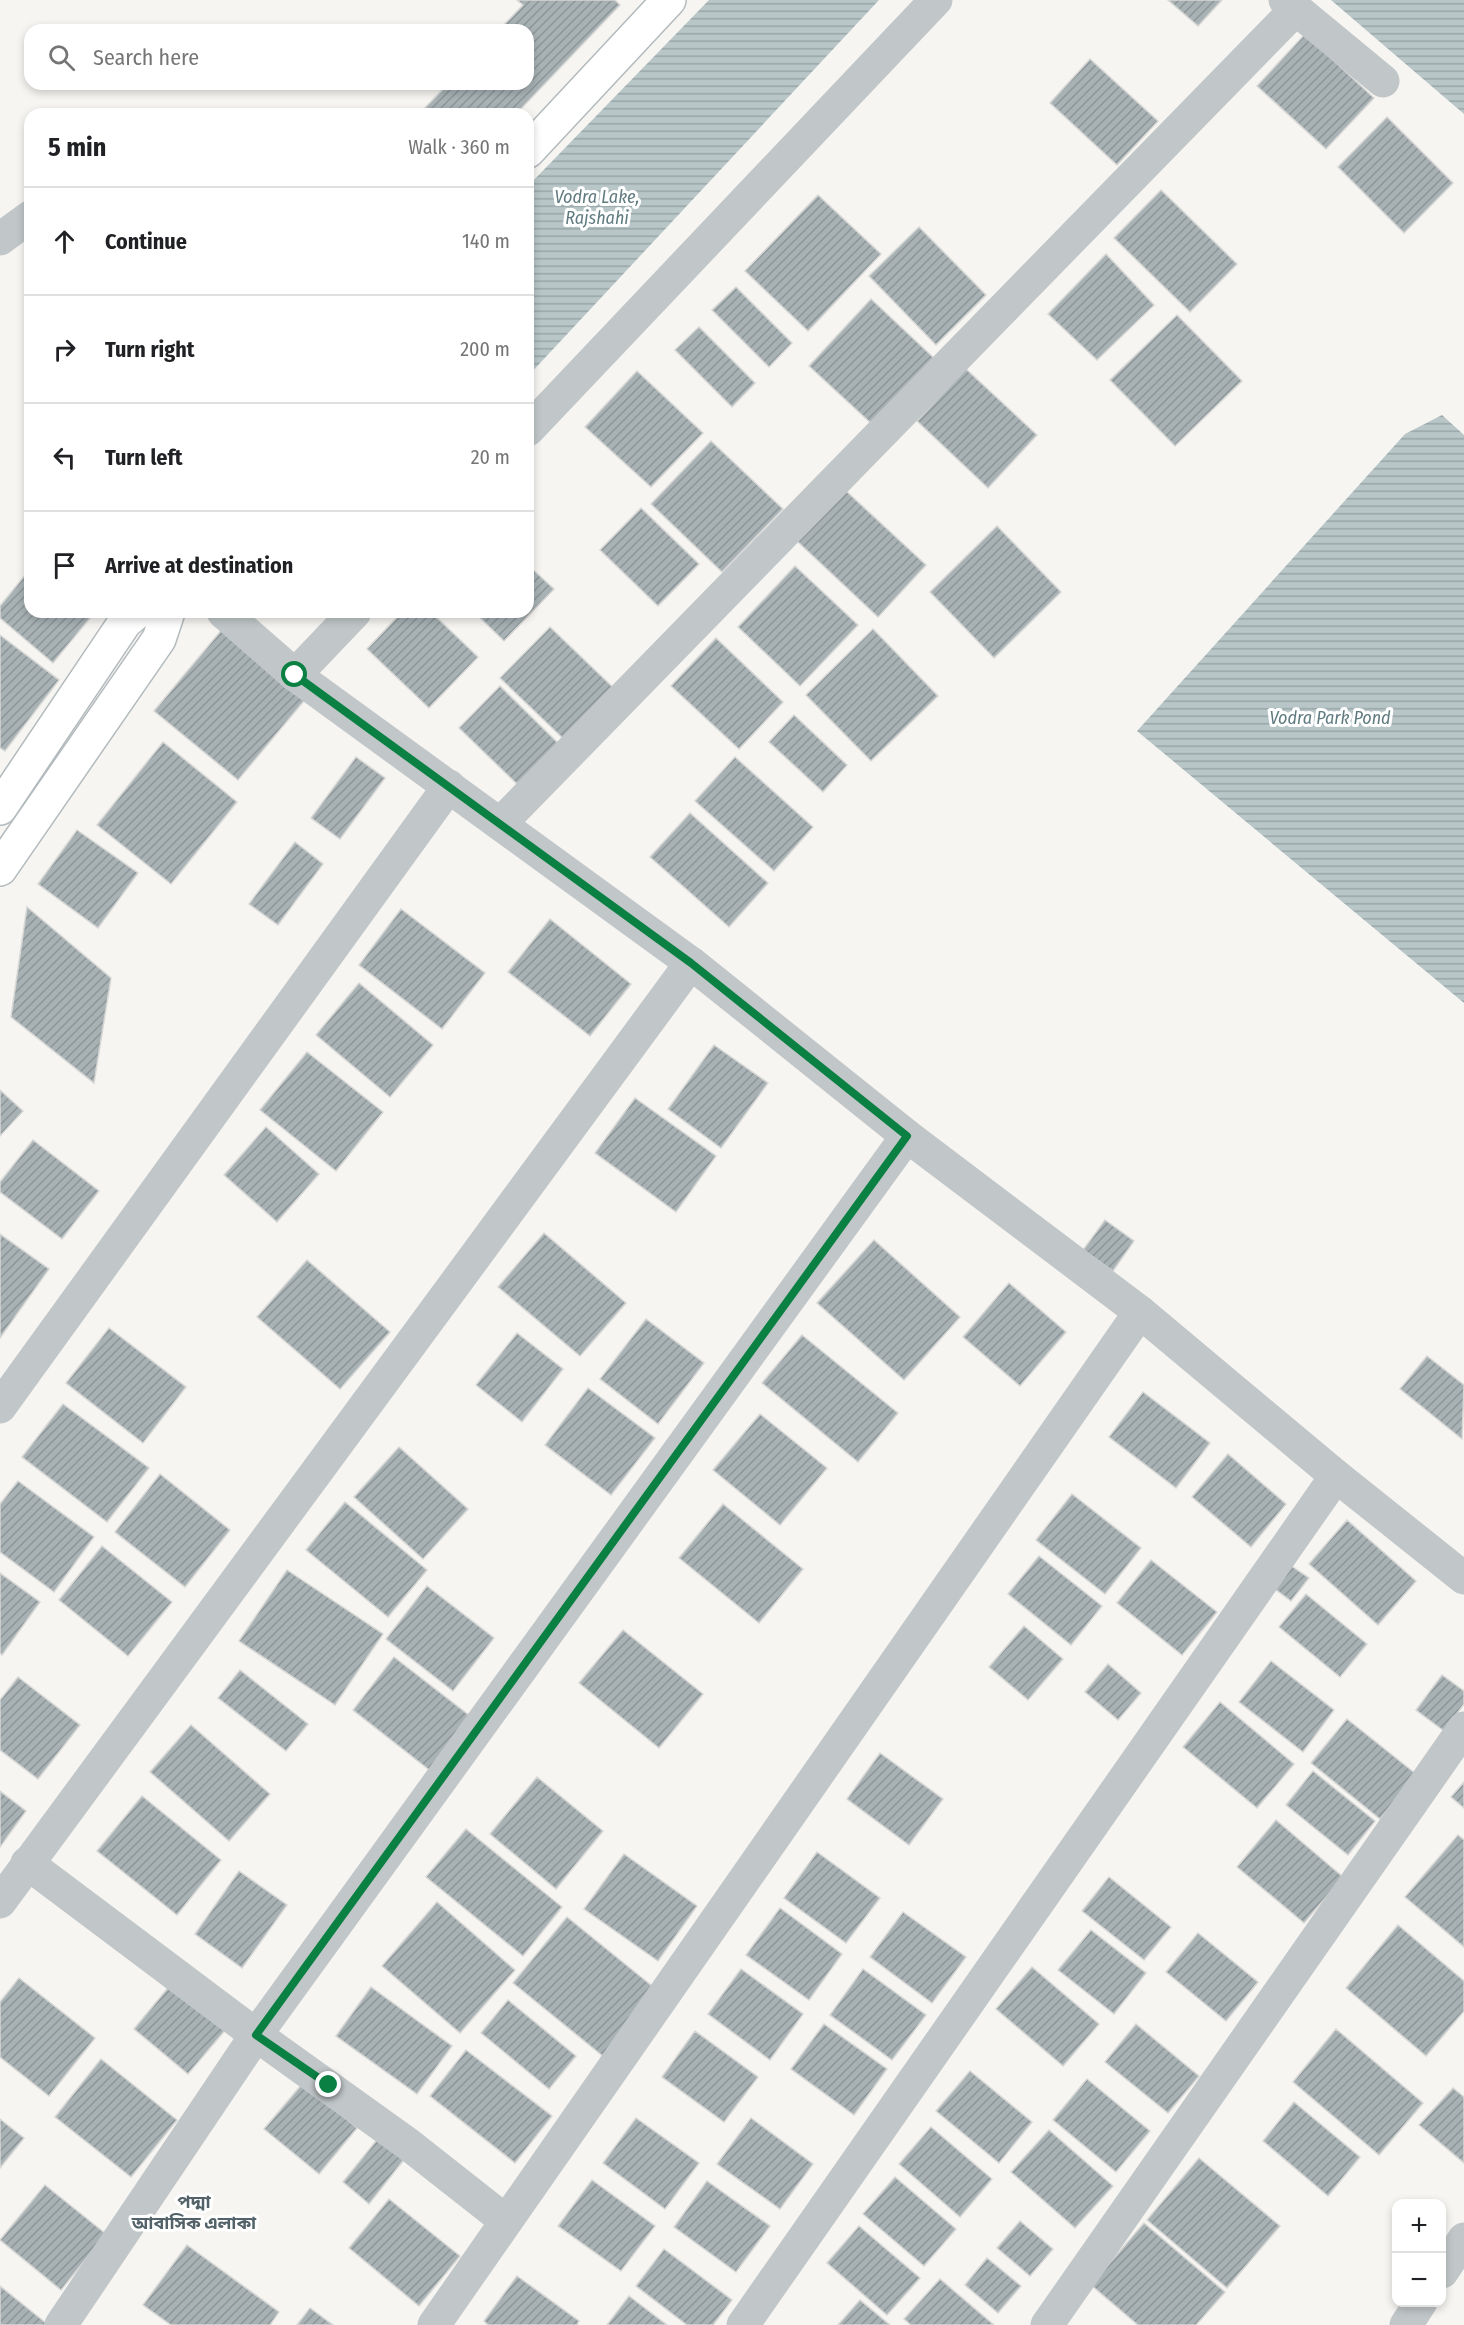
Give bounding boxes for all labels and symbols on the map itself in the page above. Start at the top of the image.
water label: Vodra Lake, Rajshahi [554,186,640,229]
route start [281,661,307,687]
water label: Vodra Park Pond [1269,707,1391,729]
route end [315,2071,341,2097]
district label: পদ্মা আবাসিক এলাকা [131,2191,257,2234]

